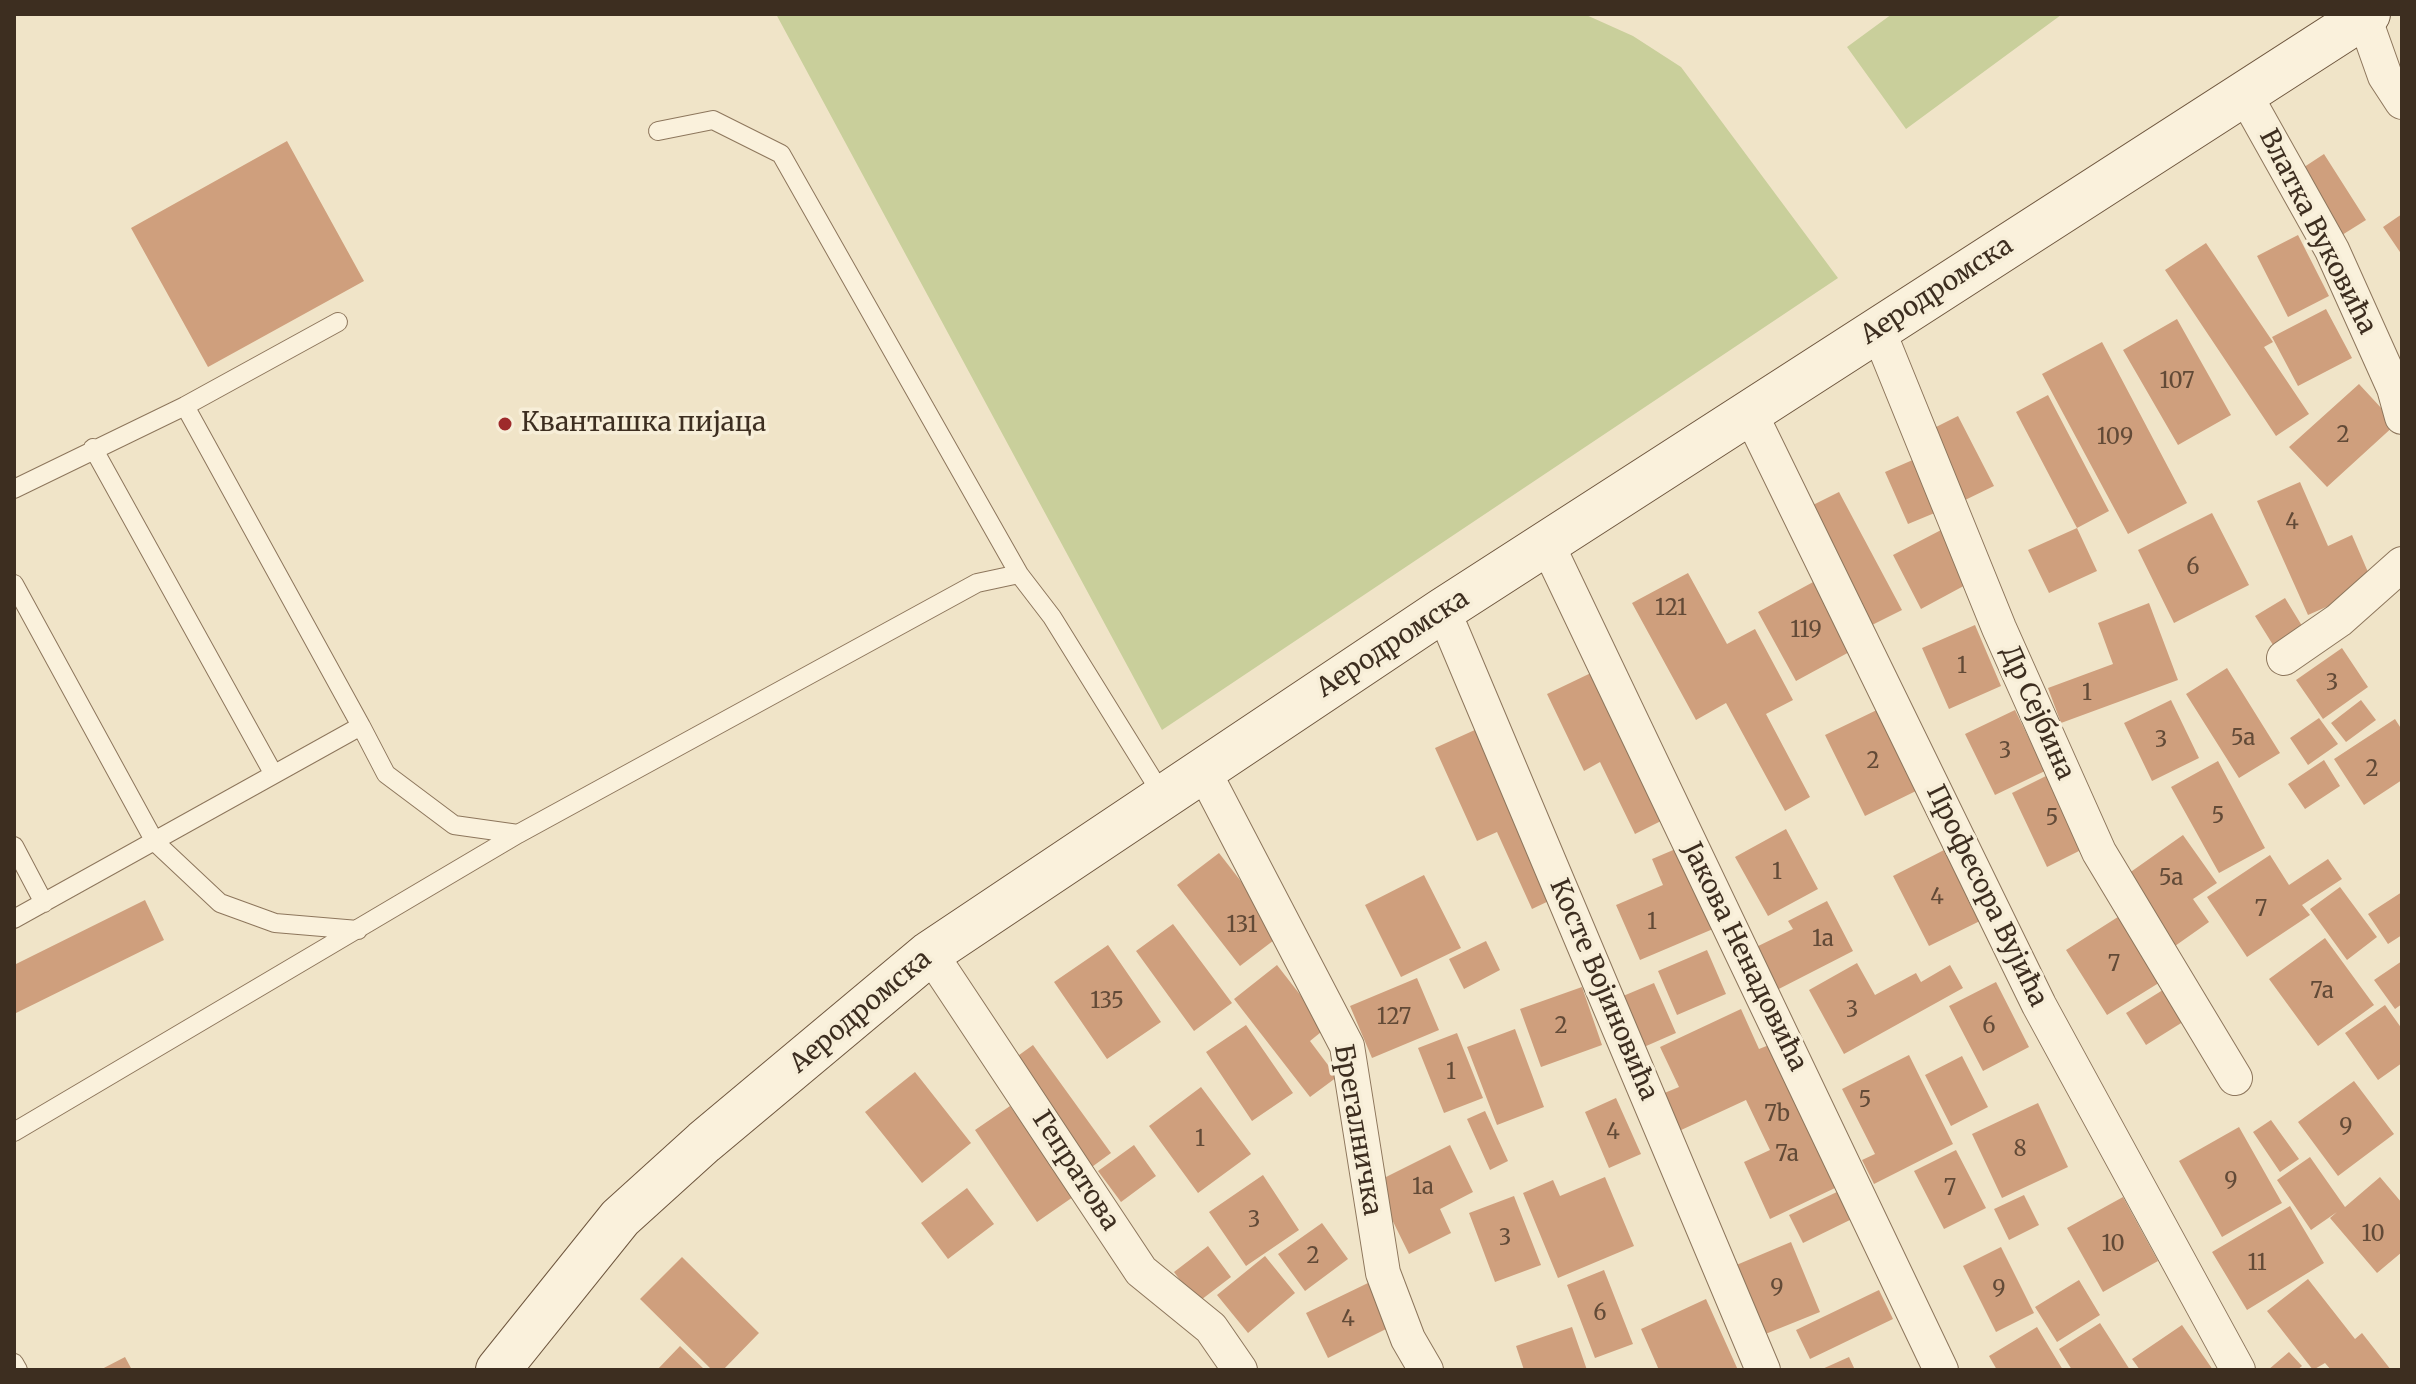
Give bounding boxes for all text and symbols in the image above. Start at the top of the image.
street label: Влатка Вуковића [2252,124,2382,340]
street label: Аеродромска [1855,230,2019,352]
house number: 107 [2159,369,2195,395]
place label: Кванташка пијаца [521,408,766,440]
marker: Кванташка пијаца [496,415,514,433]
house number: 2 [2336,423,2350,449]
house number: 109 [2097,425,2133,451]
house number: 4 [2285,510,2299,536]
house number: 6 [2186,555,2200,581]
street label: Аеродромска [1311,583,1475,705]
house number: 121 [1655,596,1687,622]
house number: 119 [1790,618,1822,644]
street label: Др Сејбина [1994,641,2080,785]
house number: 1 [1957,654,1967,680]
house number: 3 [2326,671,2338,697]
house number: 1 [2082,681,2092,707]
house number: 5a [2231,726,2255,752]
house number: 3 [2155,728,2167,754]
house number: 3 [1999,739,2011,765]
house number: 2 [1866,749,1880,775]
house number: 2 [2365,757,2379,783]
street label: Професора Вујића [1919,780,2053,1012]
house number: 5 [2212,804,2224,830]
house number: 5 [2046,806,2058,832]
street label: Јакова Ненадовића [1675,838,1813,1076]
house number: 1 [1772,860,1782,886]
house number: 5a [2159,866,2183,892]
street label: Косте Војиновића [1542,875,1664,1105]
house number: 4 [1930,885,1944,911]
house number: 7 [2255,897,2267,923]
house number: 1 [1647,910,1657,936]
house number: 131 [1227,913,1257,939]
house number: 1a [1812,927,1834,953]
street label: Аеродромска [784,944,938,1080]
house number: 7 [2108,952,2120,978]
house number: 7a [2310,979,2334,1005]
house number: 135 [1090,989,1124,1015]
house number: 3 [1846,998,1858,1024]
house number: 127 [1377,1005,1411,1031]
house number: 2 [1554,1014,1568,1040]
house number: 6 [1982,1014,1996,1040]
street label: Брегалничка [1327,1042,1387,1218]
house number: 1 [1446,1060,1456,1086]
house number: 5 [1859,1088,1871,1114]
house number: 7b [1764,1102,1790,1128]
street label: Гепратова [1025,1105,1125,1237]
house number: 9 [2339,1115,2353,1141]
house number: 4 [1606,1120,1620,1146]
house number: 1 [1195,1127,1205,1153]
house number: 8 [2013,1137,2027,1163]
house number: 7a [1775,1142,1799,1168]
house number: 9 [2224,1169,2238,1195]
house number: 1a [1412,1175,1434,1201]
house number: 7 [1944,1176,1956,1202]
house number: 3 [1248,1208,1260,1234]
house number: 10 [2361,1222,2385,1248]
house number: 3 [1499,1226,1511,1252]
house number: 10 [2101,1232,2125,1258]
house number: 2 [1306,1244,1320,1270]
house number: 11 [2247,1251,2267,1277]
house number: 9 [1770,1276,1784,1302]
house number: 9 [1992,1277,2006,1303]
house number: 6 [1593,1301,1607,1327]
house number: 4 [1341,1307,1355,1333]

